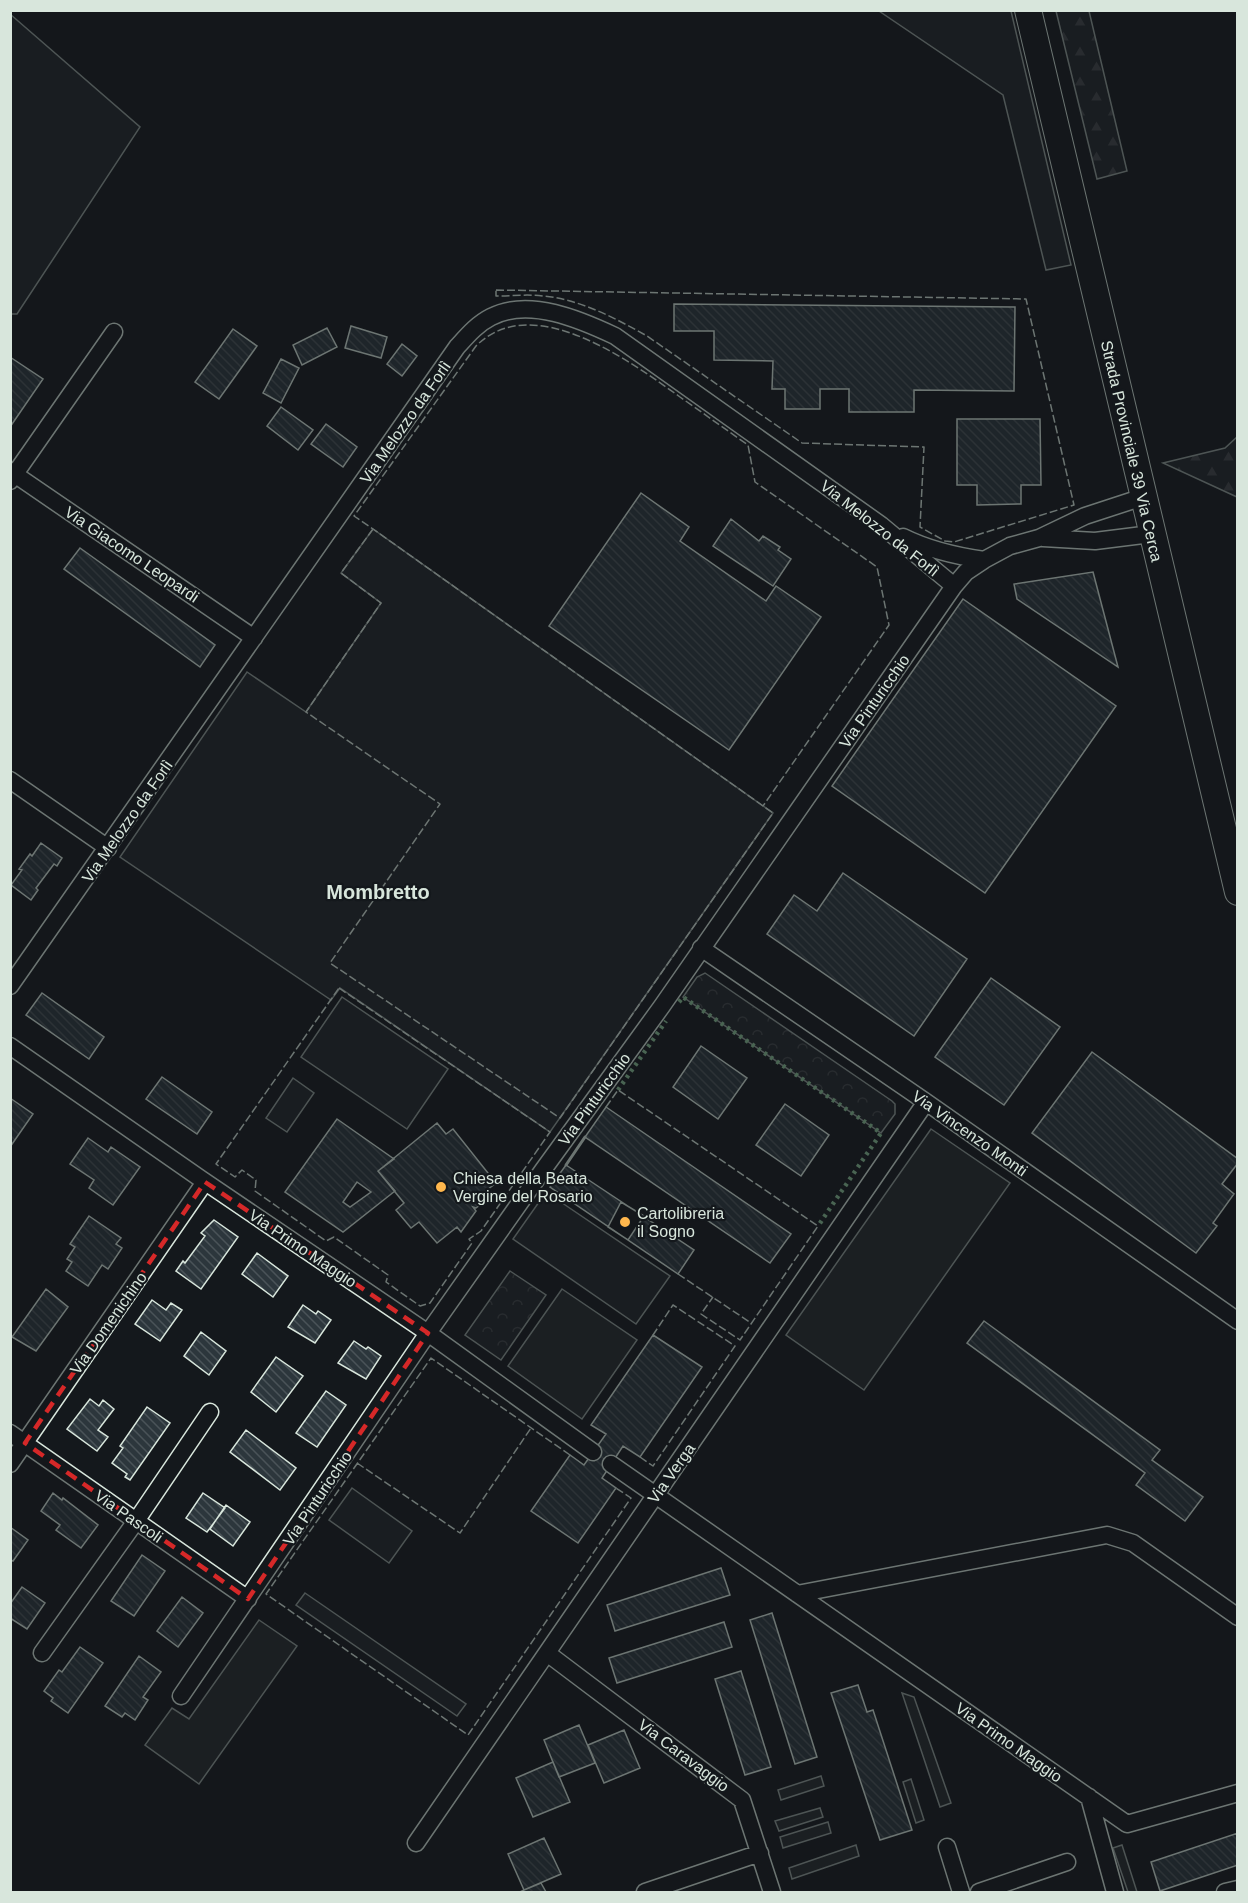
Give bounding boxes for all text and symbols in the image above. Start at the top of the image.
street label: Strada Provinciale 39 Via Cerca [1098,339,1165,563]
street label: Via Melozzo da Forlì [357,358,454,487]
street label: Via Melozzo da Forlì [817,477,942,580]
street label: Via Giacomo Leopardi [61,503,202,606]
street label: Via Pinturicchio [836,651,913,751]
street label: Via Melozzo da Forlì [79,757,176,886]
district label: Mombretto [326,881,430,903]
street label: Via Pinturicchio [555,1050,634,1149]
street label: Via Vincenzo Monti [909,1087,1030,1179]
place label: Chiesa della Beata Vergine del Rosario [453,1170,593,1205]
marker: Chiesa della Beata Vergine del Rosario [434,1180,448,1194]
place label: Cartolibreria il Sogno [637,1205,724,1240]
street label: Via Primo Maggio [246,1206,360,1291]
marker: Cartolibreria il Sogno [618,1215,632,1229]
street label: Via Domenichino [67,1269,150,1378]
street label: Via Verga [645,1440,698,1506]
street label: Via Pinturicchio [280,1448,355,1549]
street label: Via Pascoli [92,1487,166,1546]
street label: Via Primo Maggio [952,1699,1065,1786]
street label: Via Caravaggio [635,1716,732,1795]

